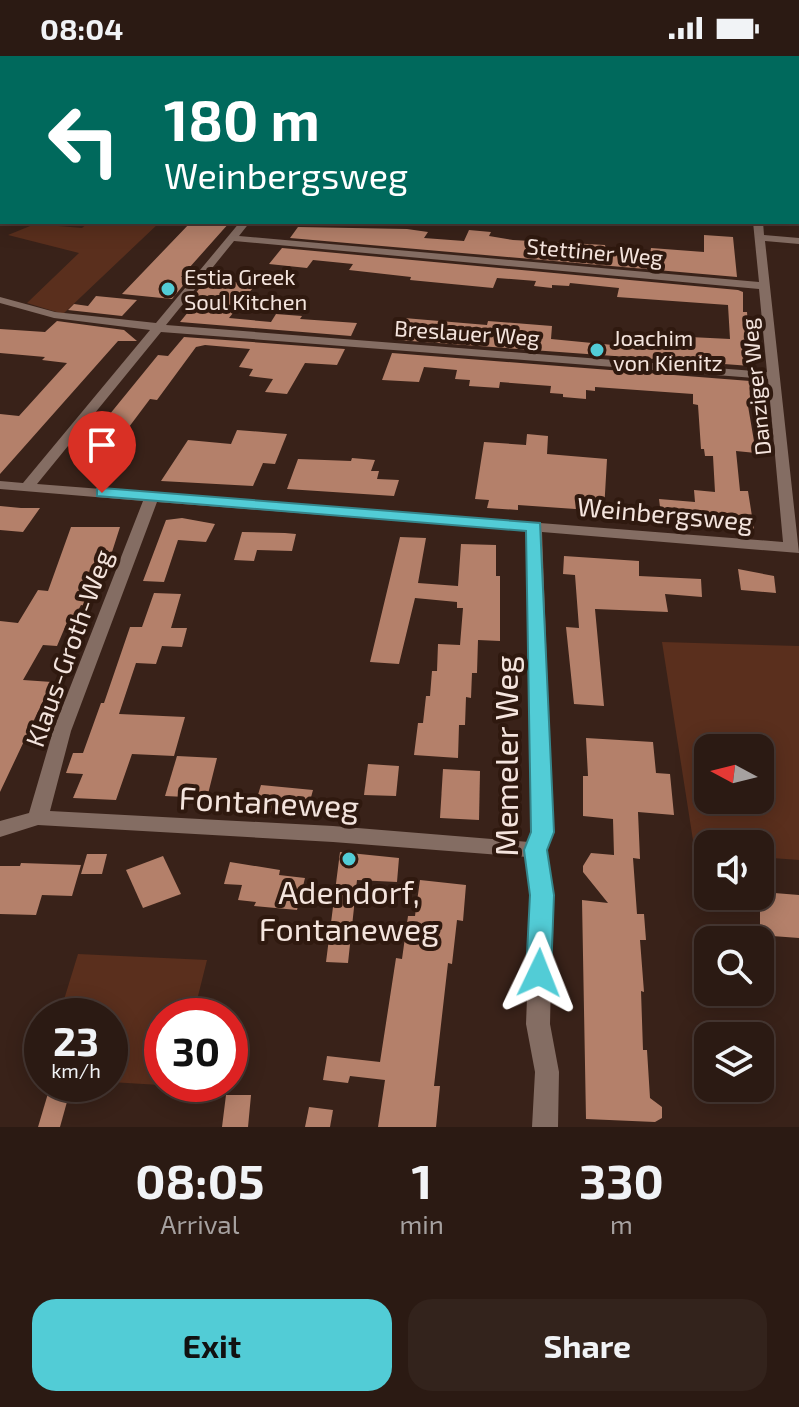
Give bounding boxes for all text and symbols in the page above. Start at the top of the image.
text: 08:04 [40,10,123,46]
text: 180 m [164,85,320,152]
icon: left [32,88,136,192]
text: Weinbergsweg [164,153,408,196]
street label: Stettiner Weg [526,232,664,270]
place label: Estia Greek Soul Kitchen [184,263,307,314]
marker: Estia Greek Soul Kitchen [159,280,177,298]
street label: Breslauer Weg [393,314,541,350]
street label: Danziger Weg [735,317,775,457]
place label: Joachim von Kienitz [613,324,723,375]
marker: Joachim von Kienitz [588,341,606,359]
pin [68,411,136,493]
icon: arrive [80,423,124,467]
street label: Weinbergsweg [576,490,754,536]
street label: Klaus-Groth-Weg [18,545,118,751]
street label: Memeler Weg [486,655,524,856]
north arrow [694,734,774,814]
map controls [694,734,774,1102]
street label: Fontaneweg [178,777,360,825]
button: sound [694,830,774,910]
marker: Adendorf, Fontaneweg [340,850,358,868]
place label: Adendorf, Fontaneweg [259,872,439,947]
button: search [694,926,774,1006]
position arrow [497,931,581,1015]
speed limit sign: 30 [144,998,248,1102]
text: 23 [53,1016,99,1064]
button: layers [694,1022,774,1102]
text: km/h [51,1058,101,1082]
text: 08:05 [135,1151,264,1209]
text: 1 [411,1151,432,1209]
text: 330 [579,1151,664,1209]
text: Arrival [160,1208,239,1239]
text: min [400,1208,444,1239]
text: m [610,1208,633,1239]
button: Exit [32,1299,392,1391]
button: Share [408,1299,767,1391]

